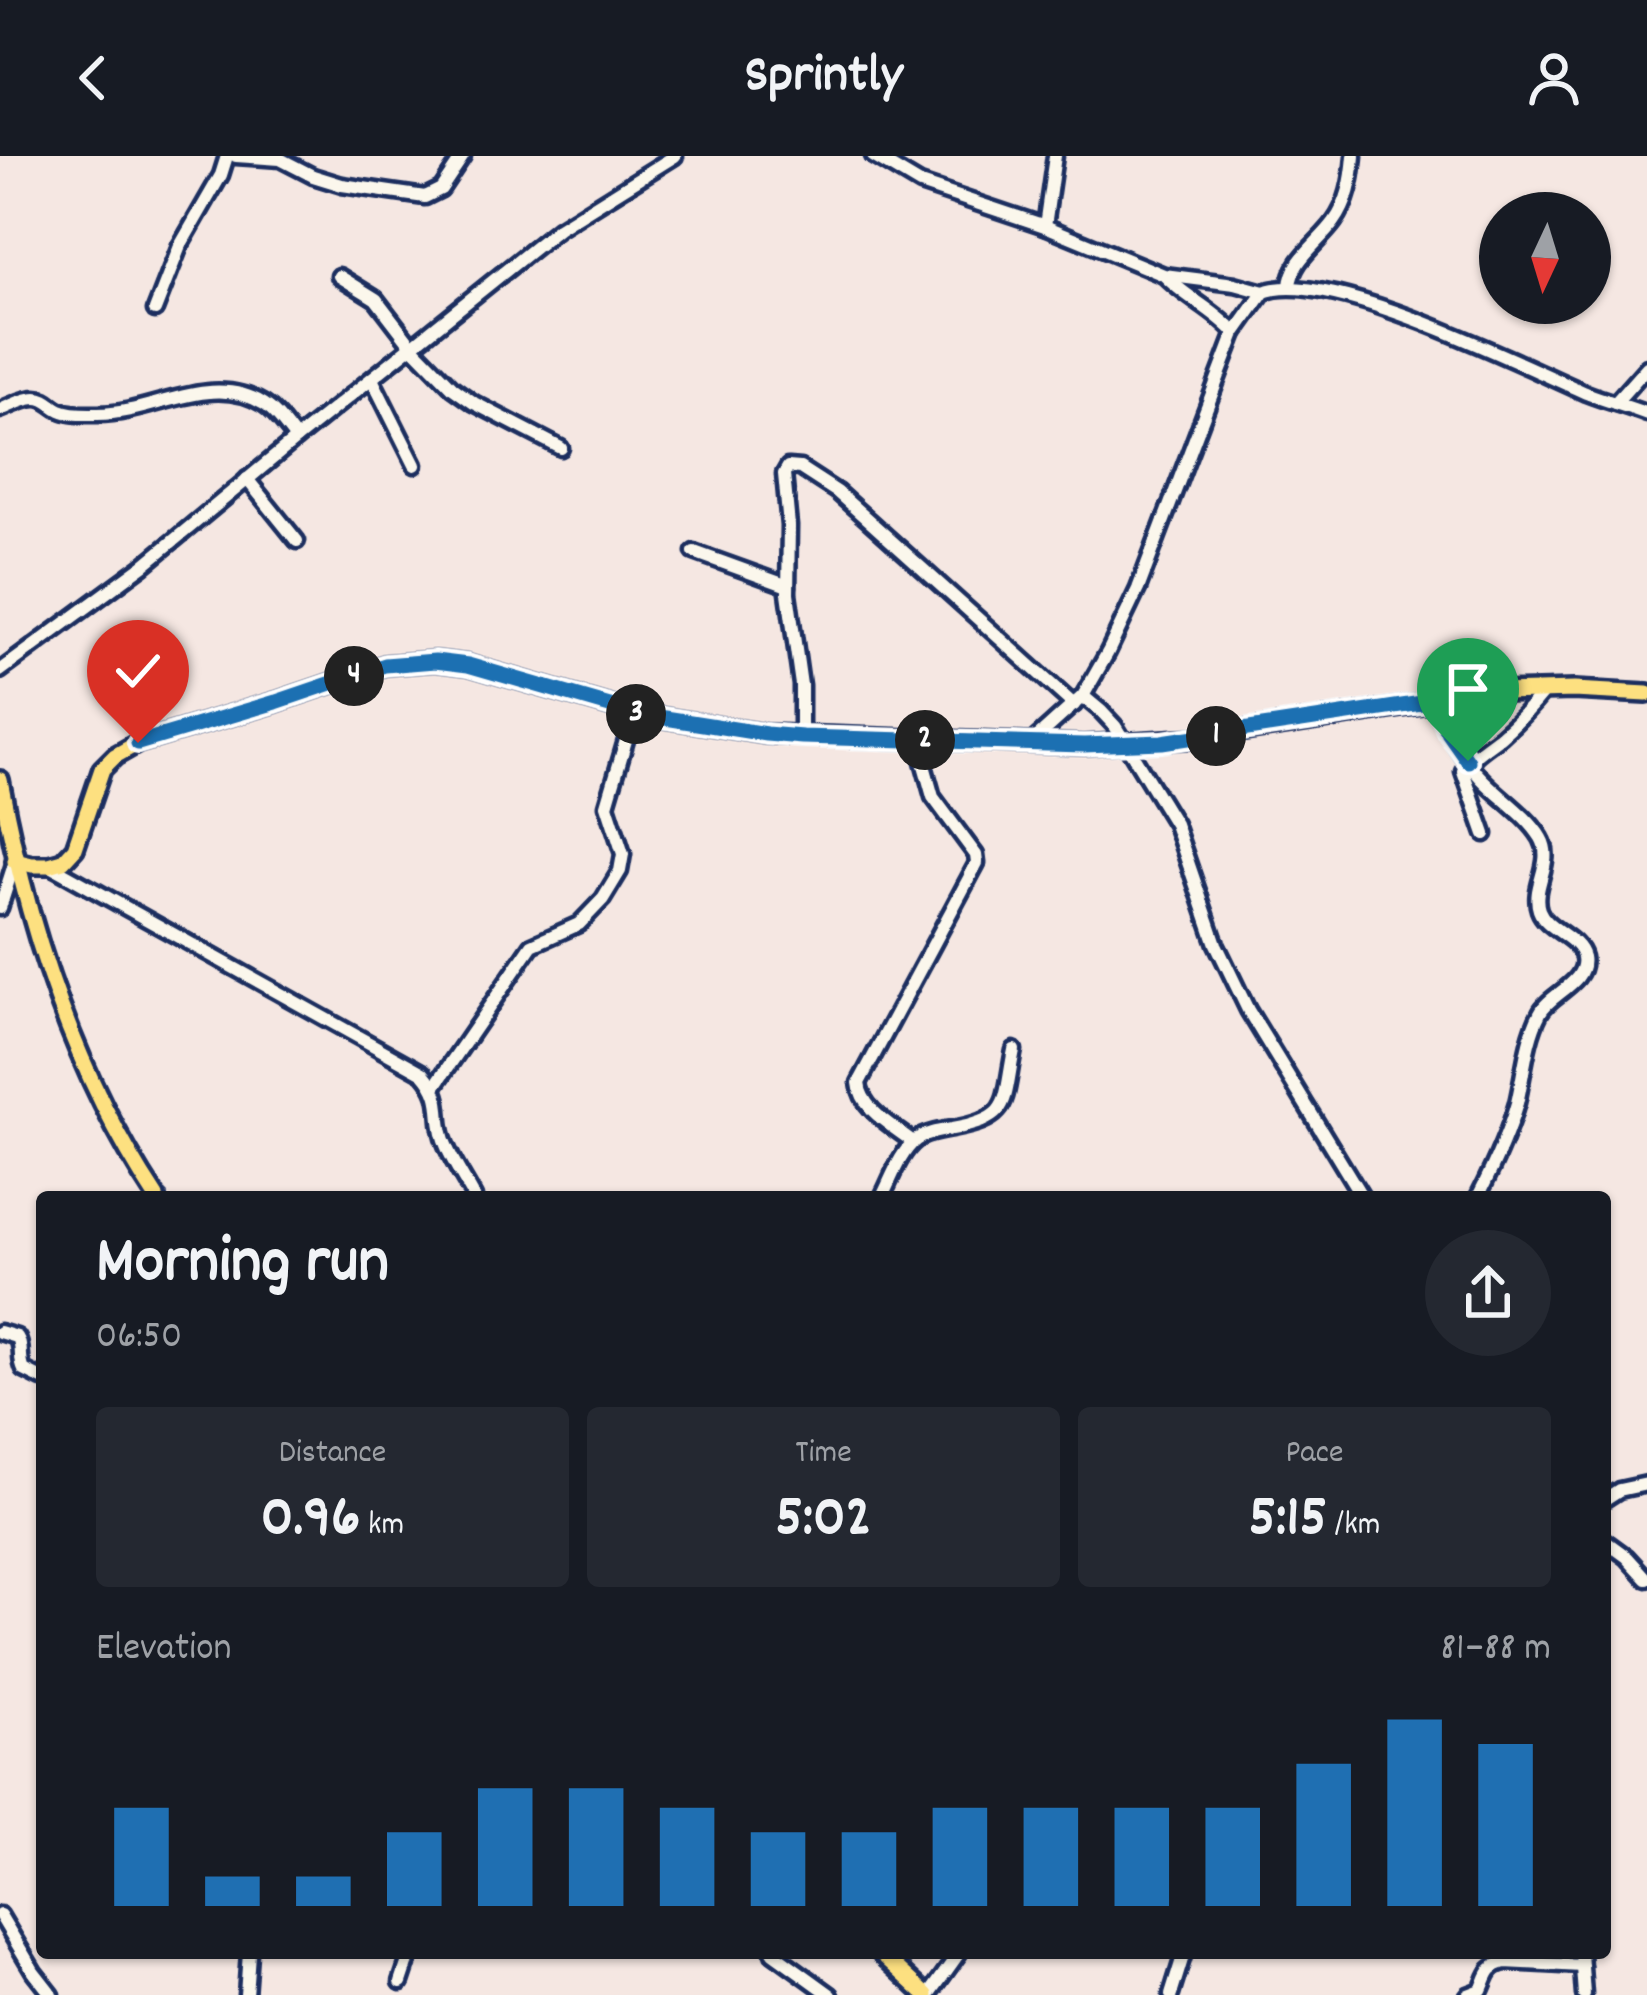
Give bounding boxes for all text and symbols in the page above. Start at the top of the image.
text: Sprintly [744,40,903,117]
icon: back [60,45,126,111]
icon: person [1521,45,1587,111]
north arrow [1479,192,1611,324]
map controls [1479,192,1611,324]
pin [87,620,189,743]
icon: check [105,638,171,704]
pin [1417,638,1519,761]
pin: 4 [324,646,384,706]
text: 4 [347,652,361,699]
icon: arrive [1435,656,1501,722]
pin: 3 [606,684,666,744]
text: 3 [629,690,643,737]
pin: 1 [1186,706,1246,766]
pin: 2 [895,710,955,770]
text: 1 [1212,712,1220,759]
text: 2 [918,716,932,763]
text: Morning run [96,1219,389,1313]
button: share [1425,1230,1551,1356]
text: 06:50 [96,1311,182,1366]
text: Distance [279,1431,386,1478]
text: Time [795,1431,852,1478]
text: Pace [1285,1431,1344,1478]
text: 0.96 [261,1478,360,1564]
text: 5:02 [775,1478,872,1564]
text: 5:15 [1249,1478,1327,1564]
text: km [360,1503,404,1550]
text: /km [1327,1503,1380,1550]
text: Elevation [96,1623,232,1678]
text: 81–88 m [1440,1623,1551,1678]

